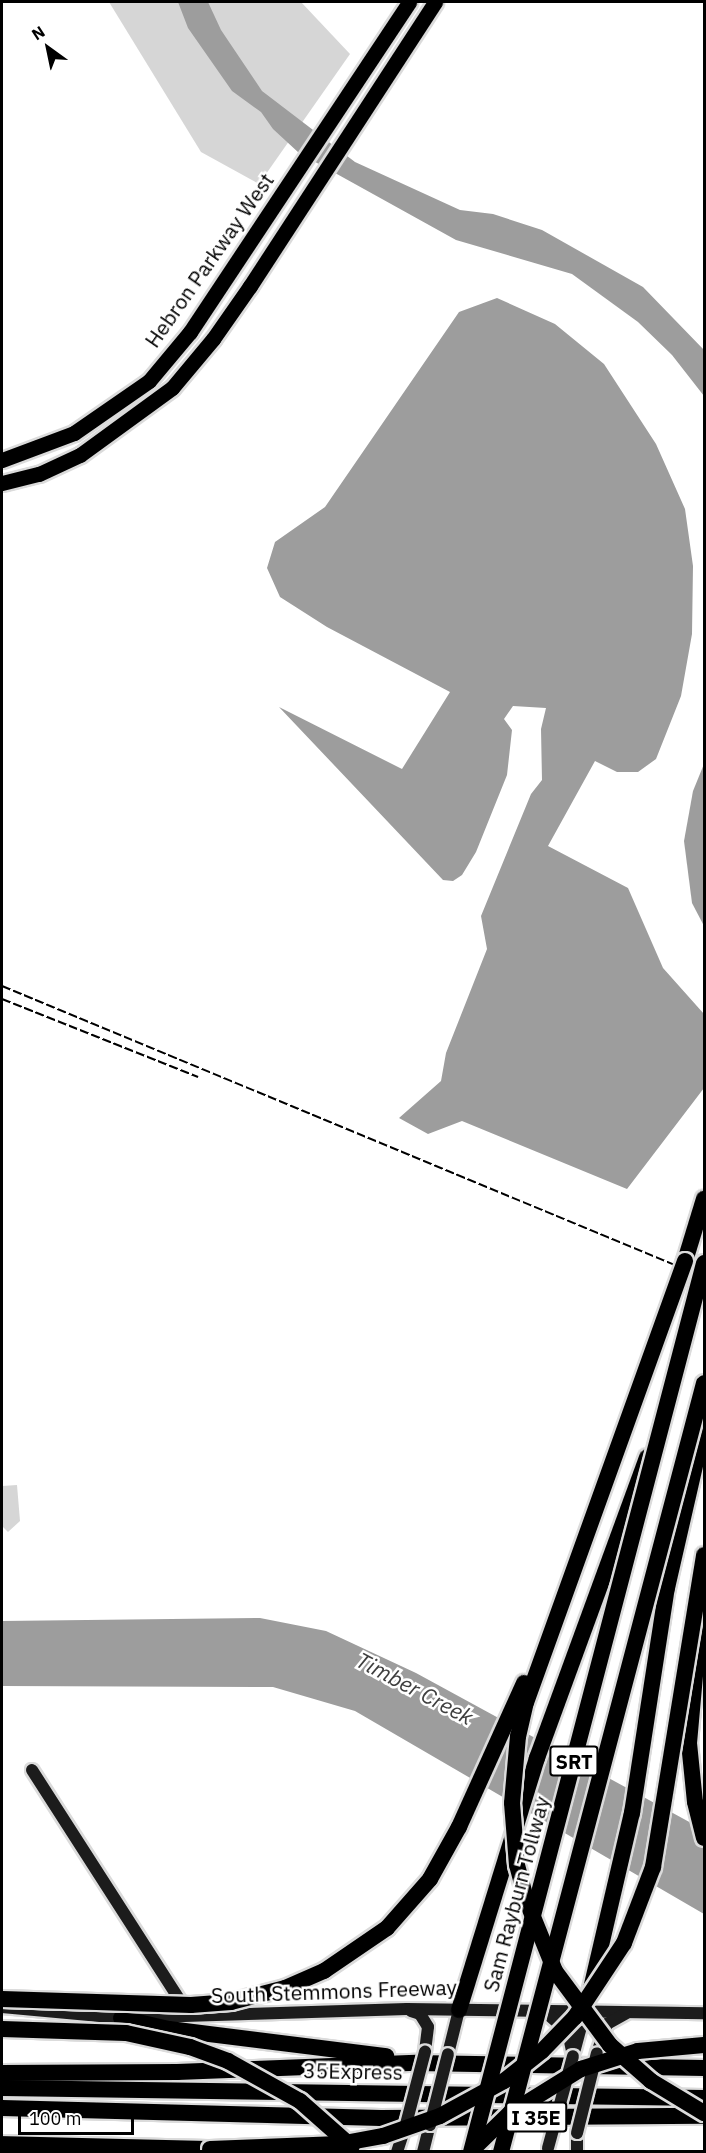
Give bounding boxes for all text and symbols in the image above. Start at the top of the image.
north arrow [18,18,78,78]
text: N [28,21,49,44]
street label: Hebron Parkway West [139,168,279,352]
water label: Timber Creek [352,1646,478,1730]
road number: SRT [548,1744,600,1778]
street label: Sam Rayburn Tollway [478,1793,554,1995]
street label: South Stemmons Freeway [211,1974,457,2008]
street label: 35Express [303,2058,403,2084]
scale bar [21,2096,136,2134]
road number: I 35E [504,2100,568,2134]
text: 100 m [29,2107,81,2130]

